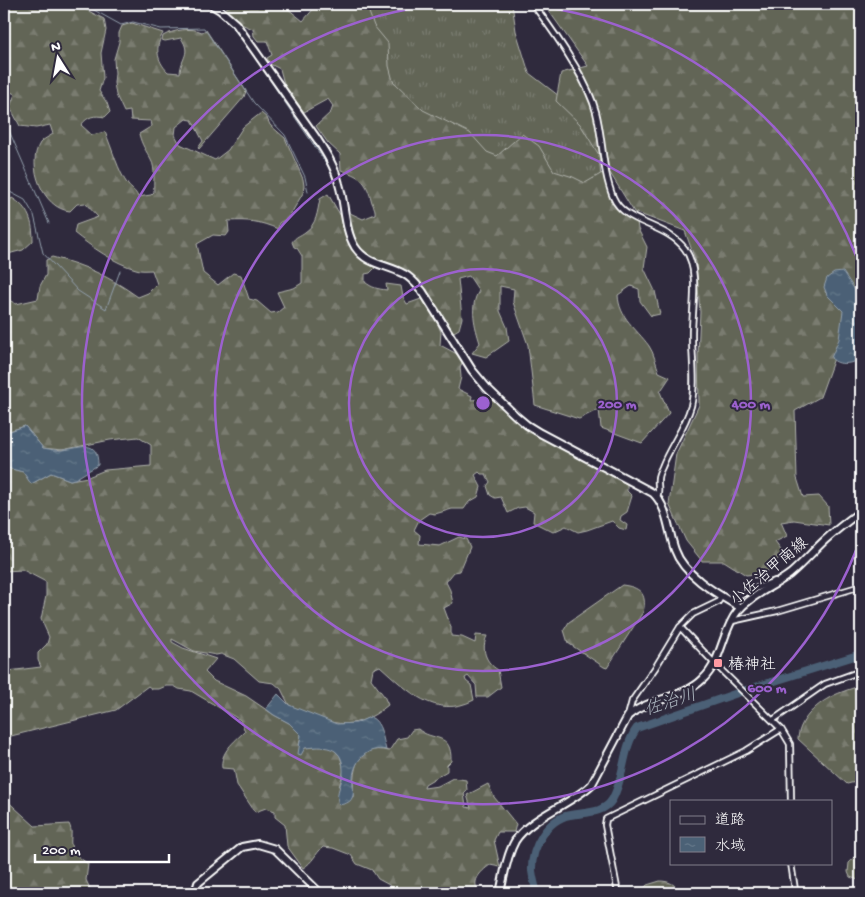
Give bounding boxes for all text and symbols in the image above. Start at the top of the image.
north arrow [32,32,82,82]
text: N [50,38,62,57]
centre of rings [474,394,492,412]
text: 200 m [598,396,637,414]
text: 400 m [731,396,771,414]
street label: 小佐治甲南線 [726,533,813,611]
place label: 椿神社 [728,656,776,676]
marker: 椿神社 [712,657,724,669]
text: 600 m [748,680,787,698]
water label: 佐治川 [642,684,700,722]
legend [670,800,832,864]
text: 道路 [715,812,745,830]
scale bar [35,832,169,864]
text: 水域 [715,837,745,856]
text: 200 m [42,842,81,860]

